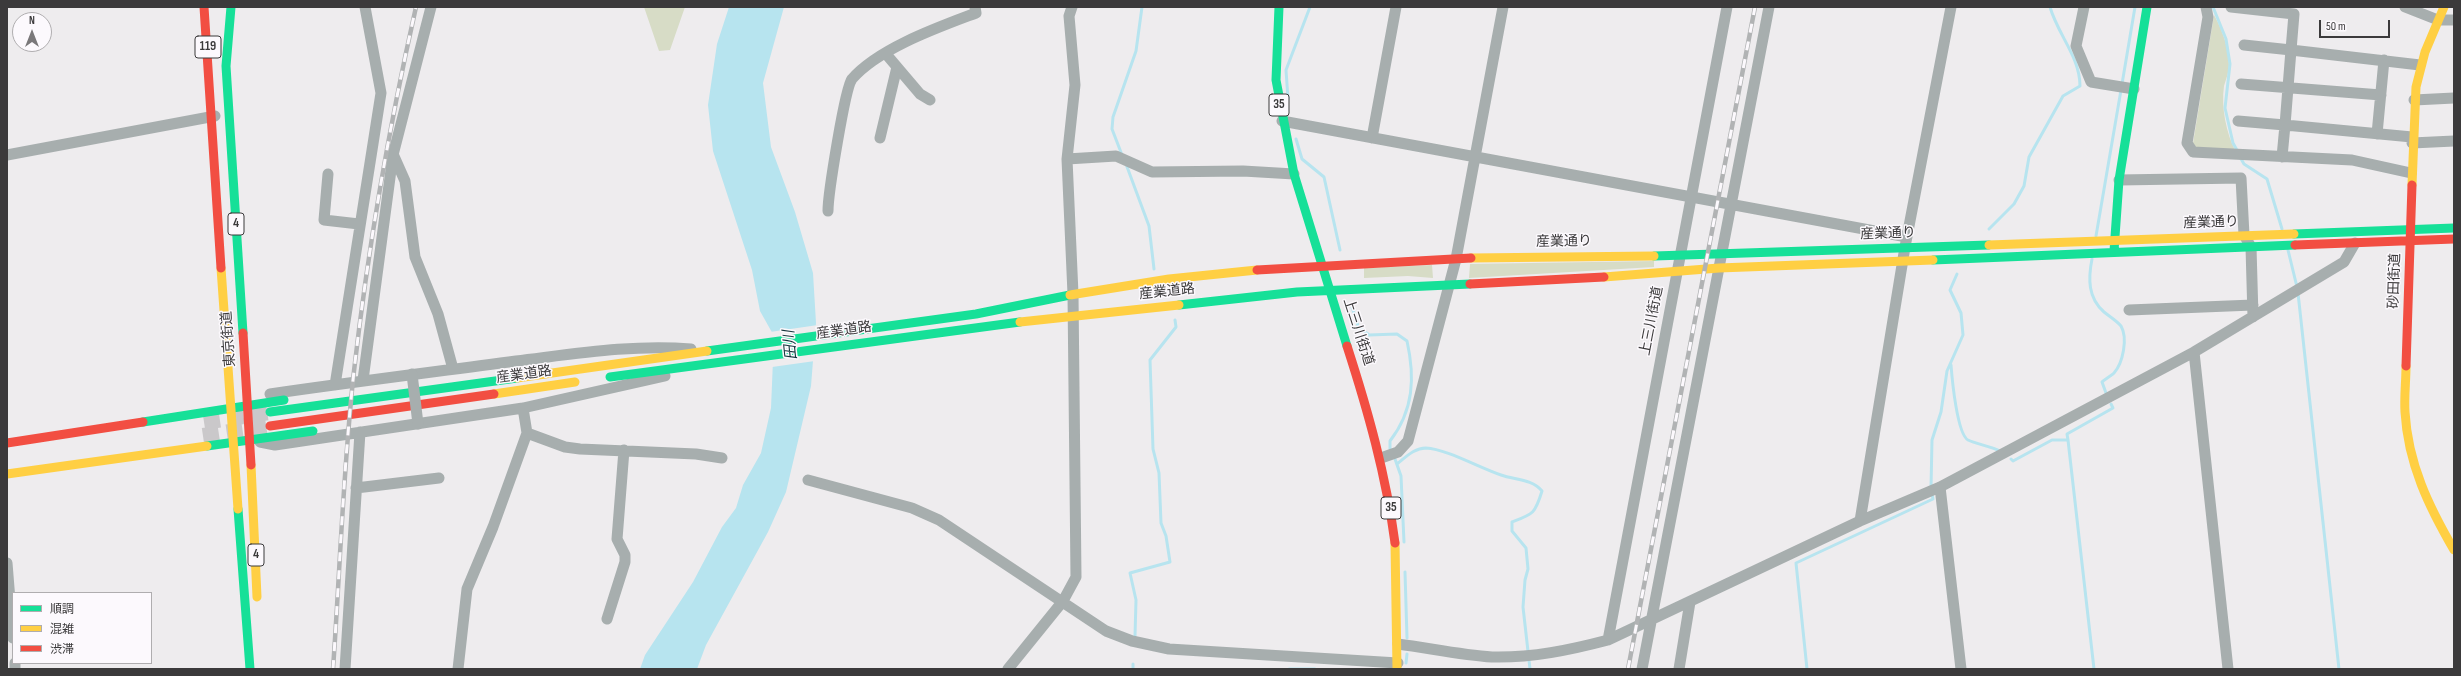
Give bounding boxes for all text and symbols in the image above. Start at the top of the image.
north arrow [12,12,52,52]
scale bar [2321,12,2392,38]
text: N [29,14,35,27]
text: 50 m [2326,19,2346,34]
road number: 119 [195,36,221,58]
road number: 35 [1269,94,1289,116]
road number: 4 [228,213,244,235]
street label: 産業通り [2183,214,2239,232]
street label: 産業通り [1860,225,1916,243]
street label: 産業通り [1536,233,1592,251]
street label: 砂田街道 [2386,253,2404,309]
street label: 産業道路 [1138,281,1196,303]
street label: 上三川街道 [1637,285,1667,357]
street label: 上三川街道 [1339,296,1377,368]
street label: 東京街道 [219,310,239,368]
street label: 産業道路 [815,319,873,343]
water label: 田川 [780,329,802,361]
street label: 産業道路 [495,363,553,387]
road number: 35 [1381,497,1401,519]
road number: 4 [248,544,264,566]
legend [12,592,152,664]
text: 順調 [50,602,74,617]
text: 混雑 [50,622,74,637]
text: 渋滞 [50,642,74,657]

